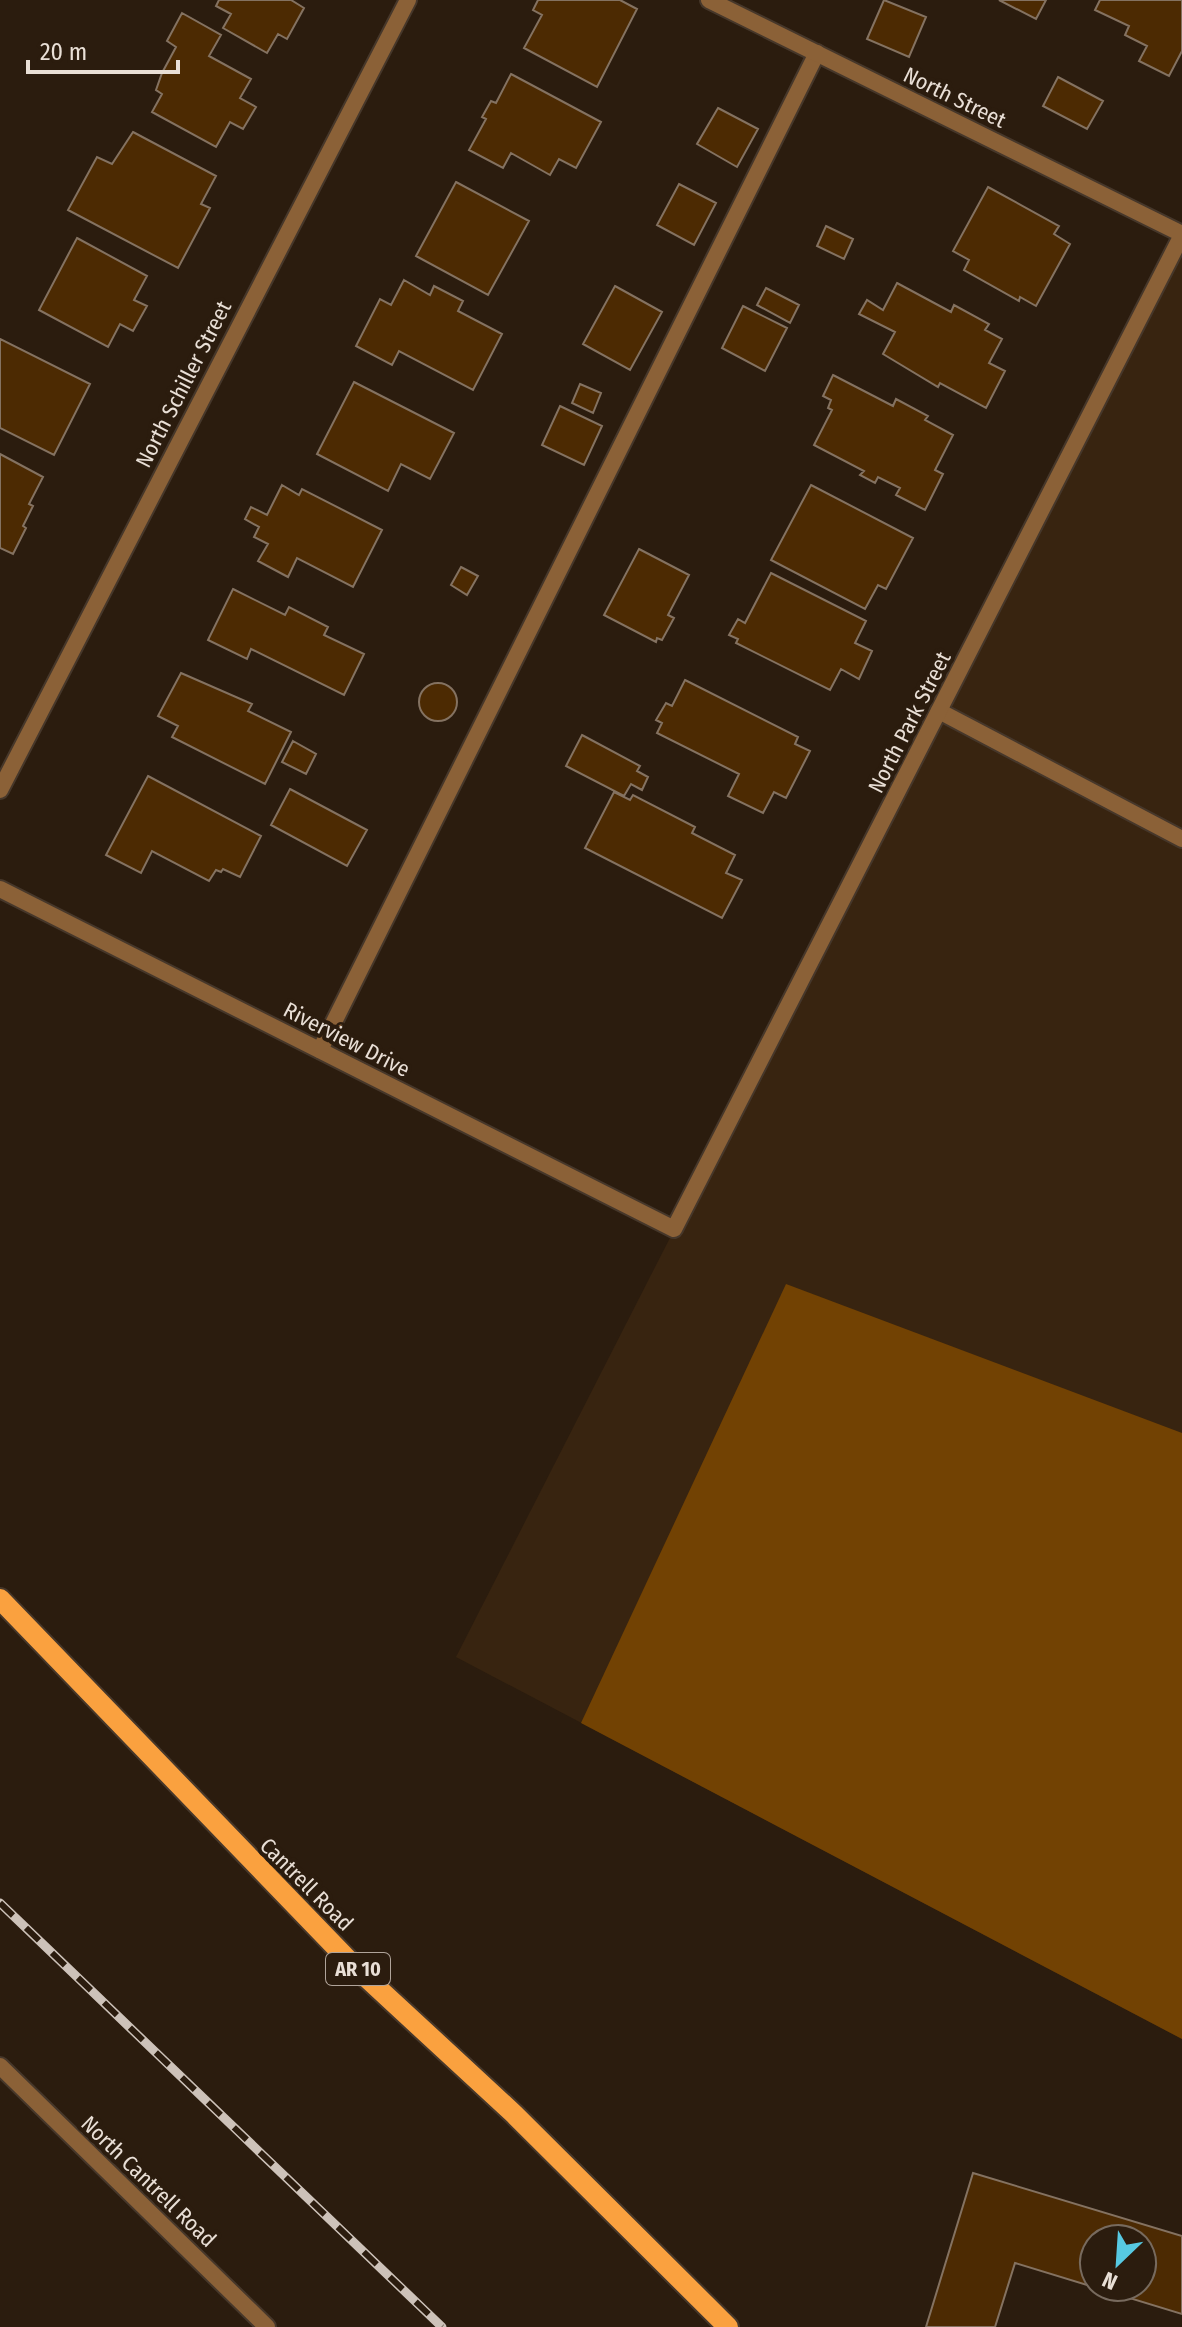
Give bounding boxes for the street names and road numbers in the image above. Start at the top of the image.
street label: North Street [899,61,1011,134]
street label: North Schiller Street [130,296,237,472]
street label: North Park Street [862,646,957,797]
street label: Riverview Drive [279,996,414,1083]
street label: Cantrell Road [254,1832,359,1937]
road number: AR 10 [326,1953,390,1985]
street label: North Cantrell Road [75,2110,222,2253]

